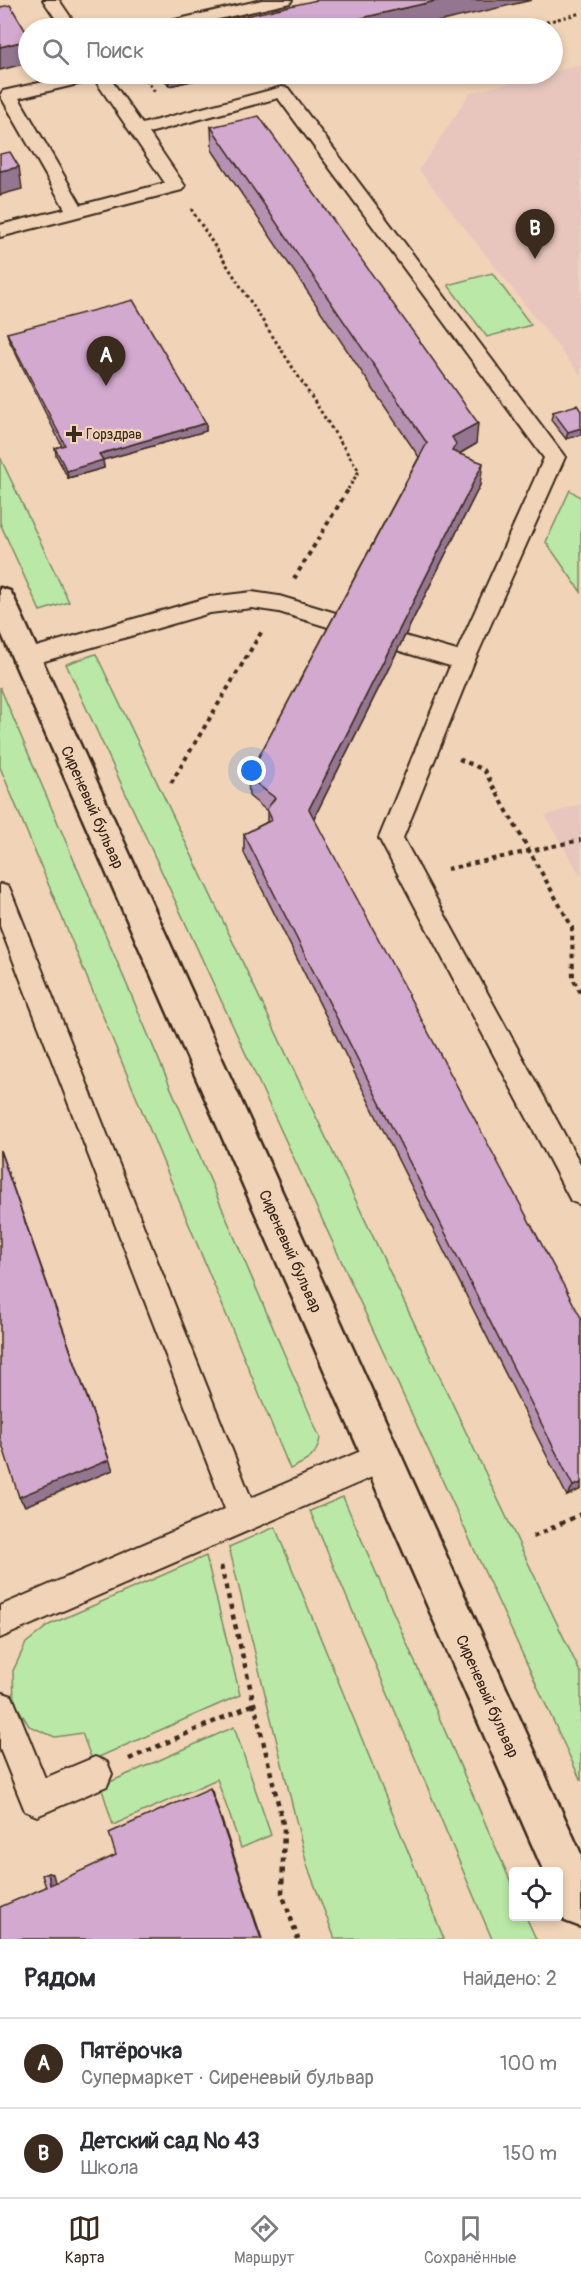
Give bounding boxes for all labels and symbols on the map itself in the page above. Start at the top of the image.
pin: B [516,210,554,259]
pin: A [86,336,126,386]
place label: Горздрав [86,426,142,443]
marker: Горздрав [67,427,81,441]
street label: Сиреневый бульвар [56,743,128,872]
your location [237,756,266,785]
street label: Сиреневый бульвар [254,1187,326,1316]
street label: Сиреневый бульвар [451,1632,523,1761]

